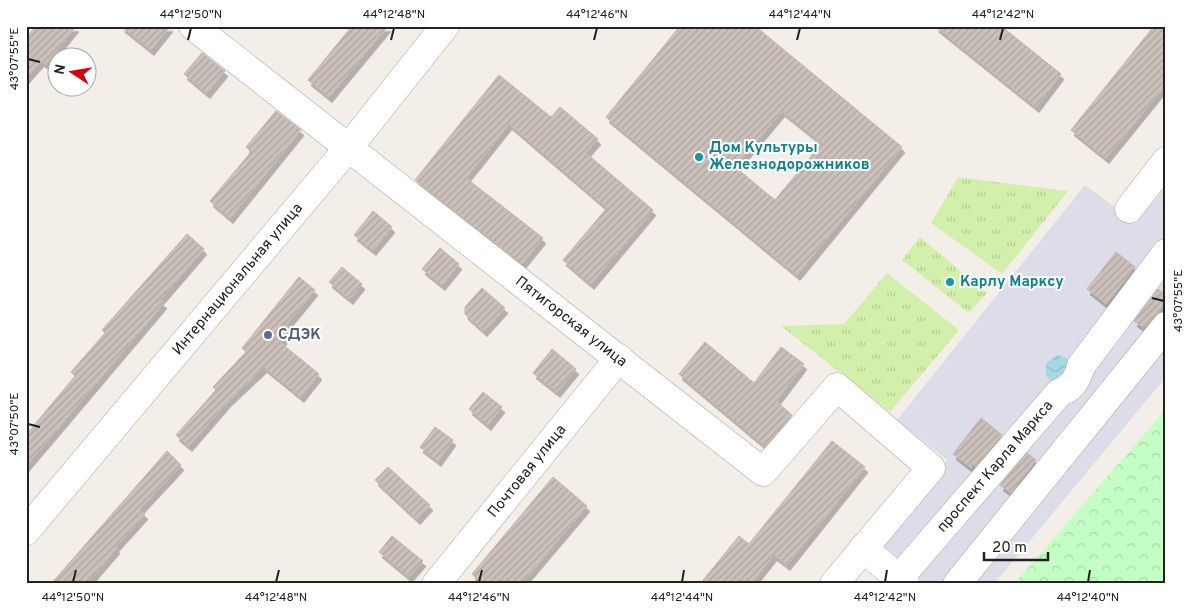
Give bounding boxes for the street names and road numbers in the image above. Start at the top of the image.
street label: Интернациональная улица [168,199,307,359]
street label: Пятигорская улица [511,272,631,372]
street label: проспект Карла Маркса [933,397,1058,537]
street label: Почтовая улица [484,421,571,522]

